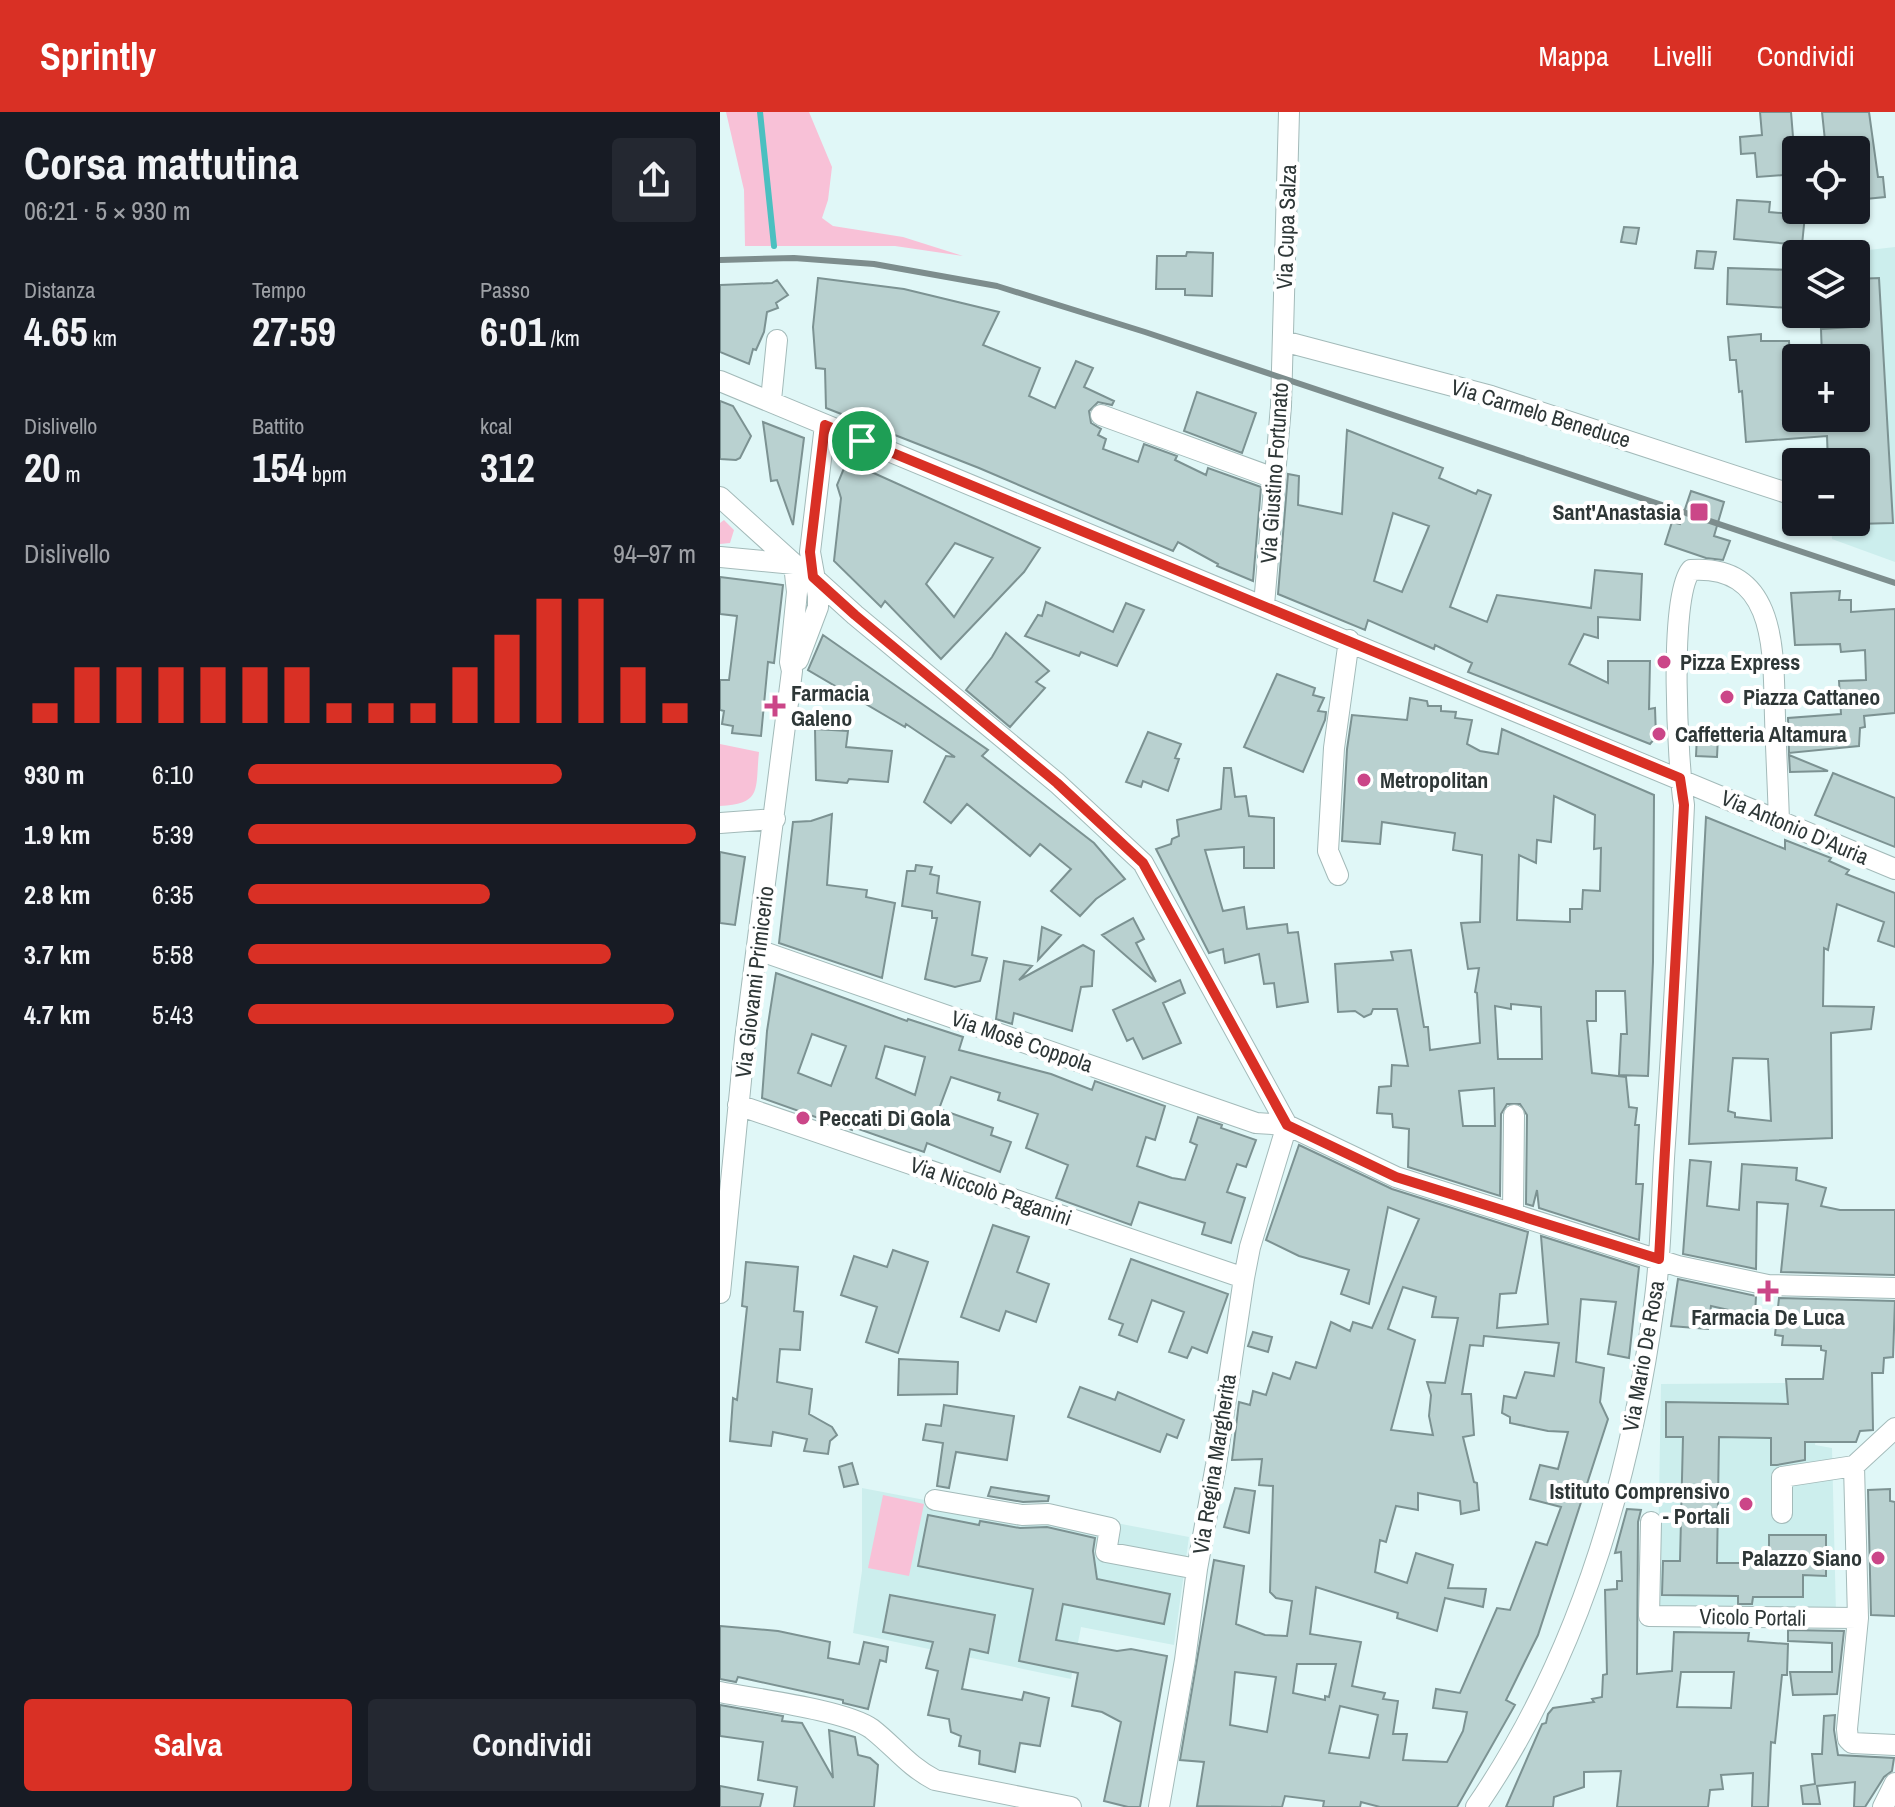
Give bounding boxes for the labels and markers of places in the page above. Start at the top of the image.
pin [828,407,896,475]
place label: Sant'Anastasia [1552,497,1681,527]
marker: Sant'Anastasia [1688,501,1710,523]
place label: Pizza Express [1680,647,1800,677]
marker: Pizza Express [1655,653,1673,671]
place label: Farmacia Galeno [791,678,869,733]
place label: Piazza Cattaneo [1743,682,1880,712]
marker: Piazza Cattaneo [1718,688,1736,706]
marker: Farmacia Galeno [766,697,784,715]
place label: Caffetteria Altamura [1675,719,1847,749]
marker: Caffetteria Altamura [1650,725,1668,743]
place label: Metropolitan [1380,765,1488,795]
marker: Metropolitan [1355,771,1373,789]
place label: Peccati Di Gola [819,1103,950,1133]
marker: Peccati Di Gola [794,1109,812,1127]
marker: Farmacia De Luca [1759,1282,1777,1300]
place label: Farmacia De Luca [1691,1302,1845,1332]
place label: Istituto Comprensivo - Portali [1550,1476,1730,1531]
marker: Istituto Comprensivo - Portali [1737,1495,1755,1513]
place label: Palazzo Siano [1742,1543,1862,1573]
marker: Palazzo Siano [1869,1549,1887,1567]

